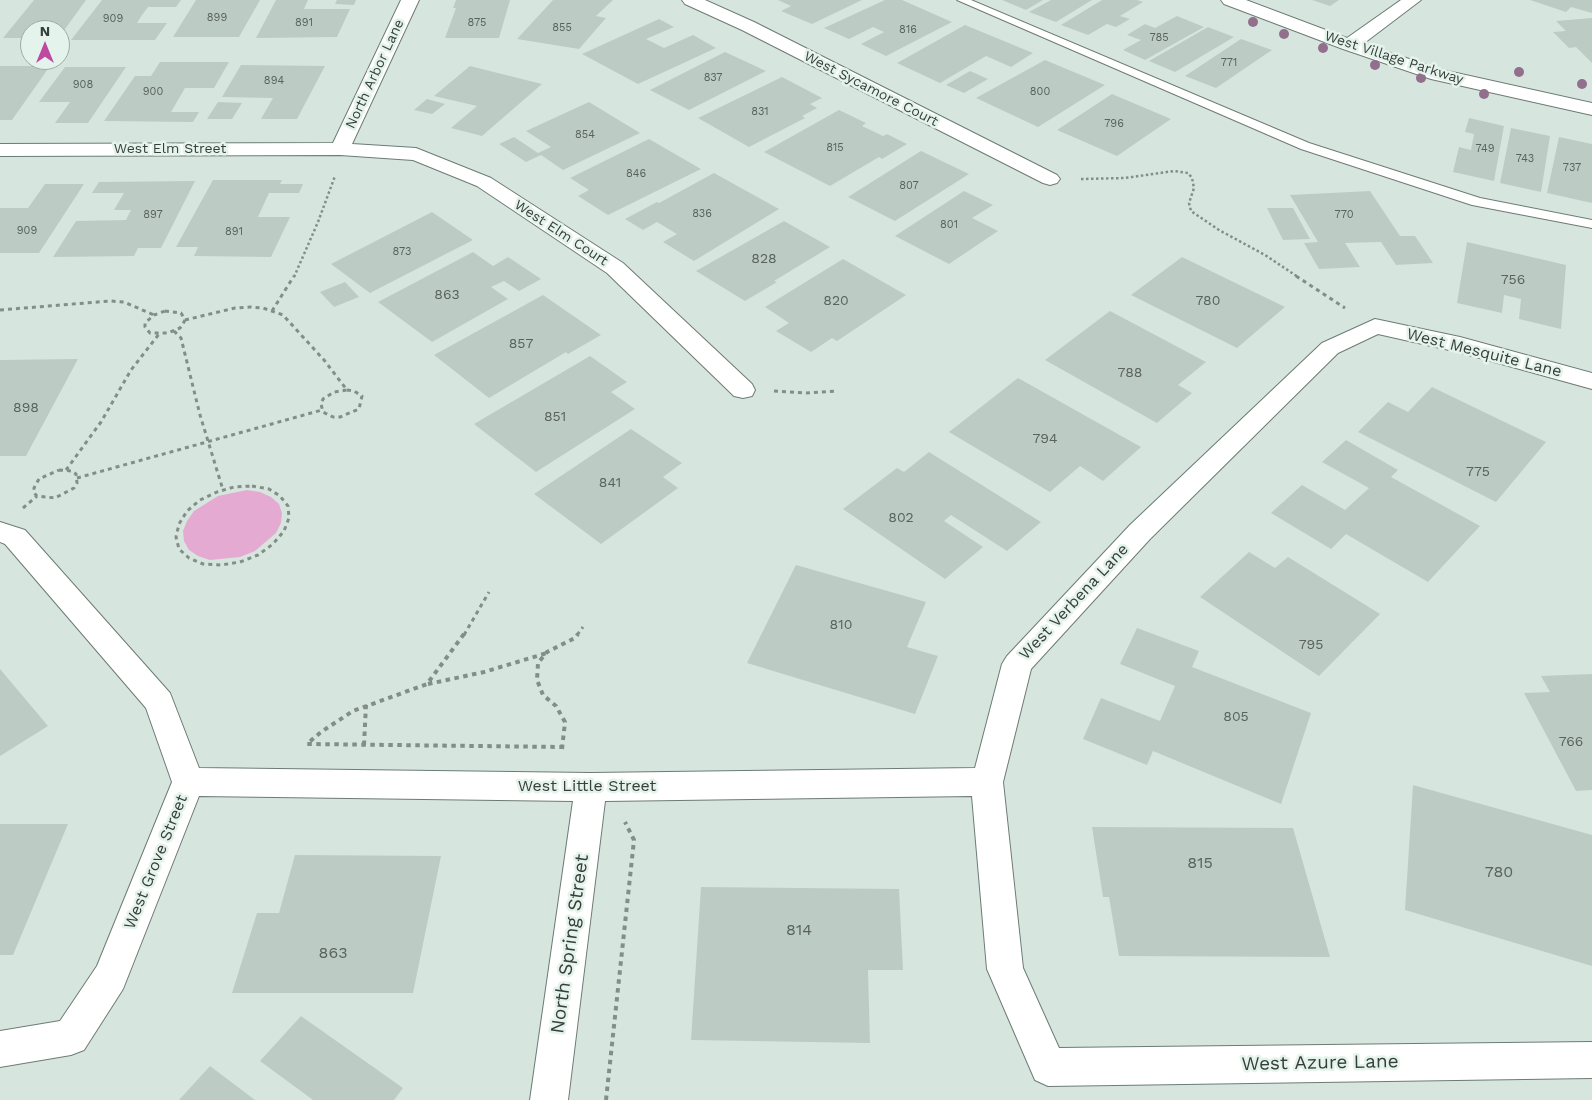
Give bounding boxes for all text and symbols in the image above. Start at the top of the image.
house number: 899 [207,11,227,25]
house number: 909 [103,12,123,26]
house number: 891 [295,16,313,30]
house number: 875 [468,16,486,30]
street label: North Arbor Lane [342,17,408,131]
north arrow [20,20,70,70]
house number: 855 [552,21,572,35]
text: N [40,23,50,39]
house number: 816 [899,23,917,37]
street label: West Village Parkway [1322,28,1466,88]
house number: 785 [1149,31,1169,45]
street label: West Sycamore Court [801,48,941,130]
house number: 771 [1221,56,1237,70]
house number: 837 [704,71,722,85]
house number: 894 [264,74,284,88]
house number: 908 [73,78,93,92]
house number: 900 [143,85,163,99]
house number: 800 [1030,85,1050,99]
house number: 831 [751,105,769,119]
house number: 796 [1104,117,1124,131]
house number: 854 [575,128,595,142]
street label: West Elm Street [114,141,226,157]
house number: 815 [826,141,844,155]
house number: 749 [1476,142,1494,156]
house number: 743 [1516,152,1534,166]
house number: 737 [1563,161,1581,175]
house number: 846 [626,167,646,181]
house number: 807 [899,179,919,193]
street label: West Elm Court [511,196,611,270]
house number: 836 [692,207,712,221]
house number: 897 [143,208,163,222]
house number: 770 [1335,208,1353,222]
house number: 801 [940,218,958,232]
house number: 909 [17,224,37,238]
house number: 891 [225,225,243,239]
house number: 873 [393,245,411,259]
house number: 828 [751,251,777,267]
house number: 756 [1501,272,1525,288]
house number: 863 [434,287,460,303]
house number: 820 [823,293,849,309]
house number: 780 [1196,293,1220,309]
street label: West Mesquite Lane [1404,324,1564,382]
house number: 857 [509,336,533,352]
house number: 788 [1118,365,1142,381]
house number: 898 [13,400,39,416]
house number: 851 [544,409,566,425]
house number: 794 [1032,431,1058,447]
house number: 775 [1466,464,1490,480]
house number: 841 [599,475,621,491]
house number: 802 [888,510,914,526]
street label: West Verbena Lane [1015,540,1133,664]
house number: 810 [830,617,852,633]
house number: 795 [1299,637,1323,653]
house number: 805 [1223,709,1249,725]
house number: 766 [1559,734,1583,750]
street label: West Little Street [518,776,656,796]
street label: West Grove Street [120,792,192,932]
street label: North Spring Street [546,853,594,1035]
house number: 815 [1187,853,1213,873]
house number: 780 [1485,862,1513,882]
house number: 814 [786,920,812,940]
house number: 863 [319,943,347,963]
street label: West Azure Lane [1241,1050,1399,1076]

